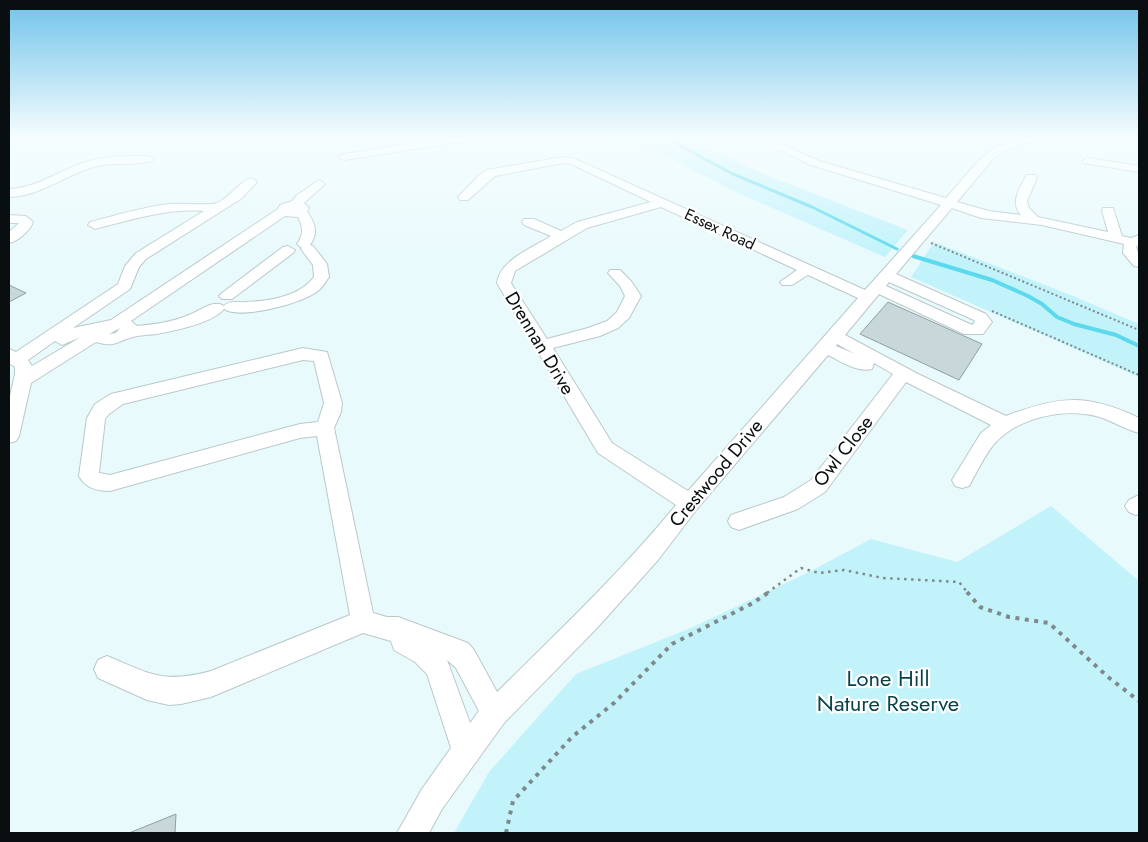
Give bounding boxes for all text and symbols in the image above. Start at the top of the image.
street label: Essex Road [681,203,759,255]
street label: Drennan Drive [499,286,582,400]
street label: Owl Close [807,410,879,492]
street label: Crestwood Drive [663,413,769,533]
park label: Lone Hill Nature Reserve [817,662,959,719]

